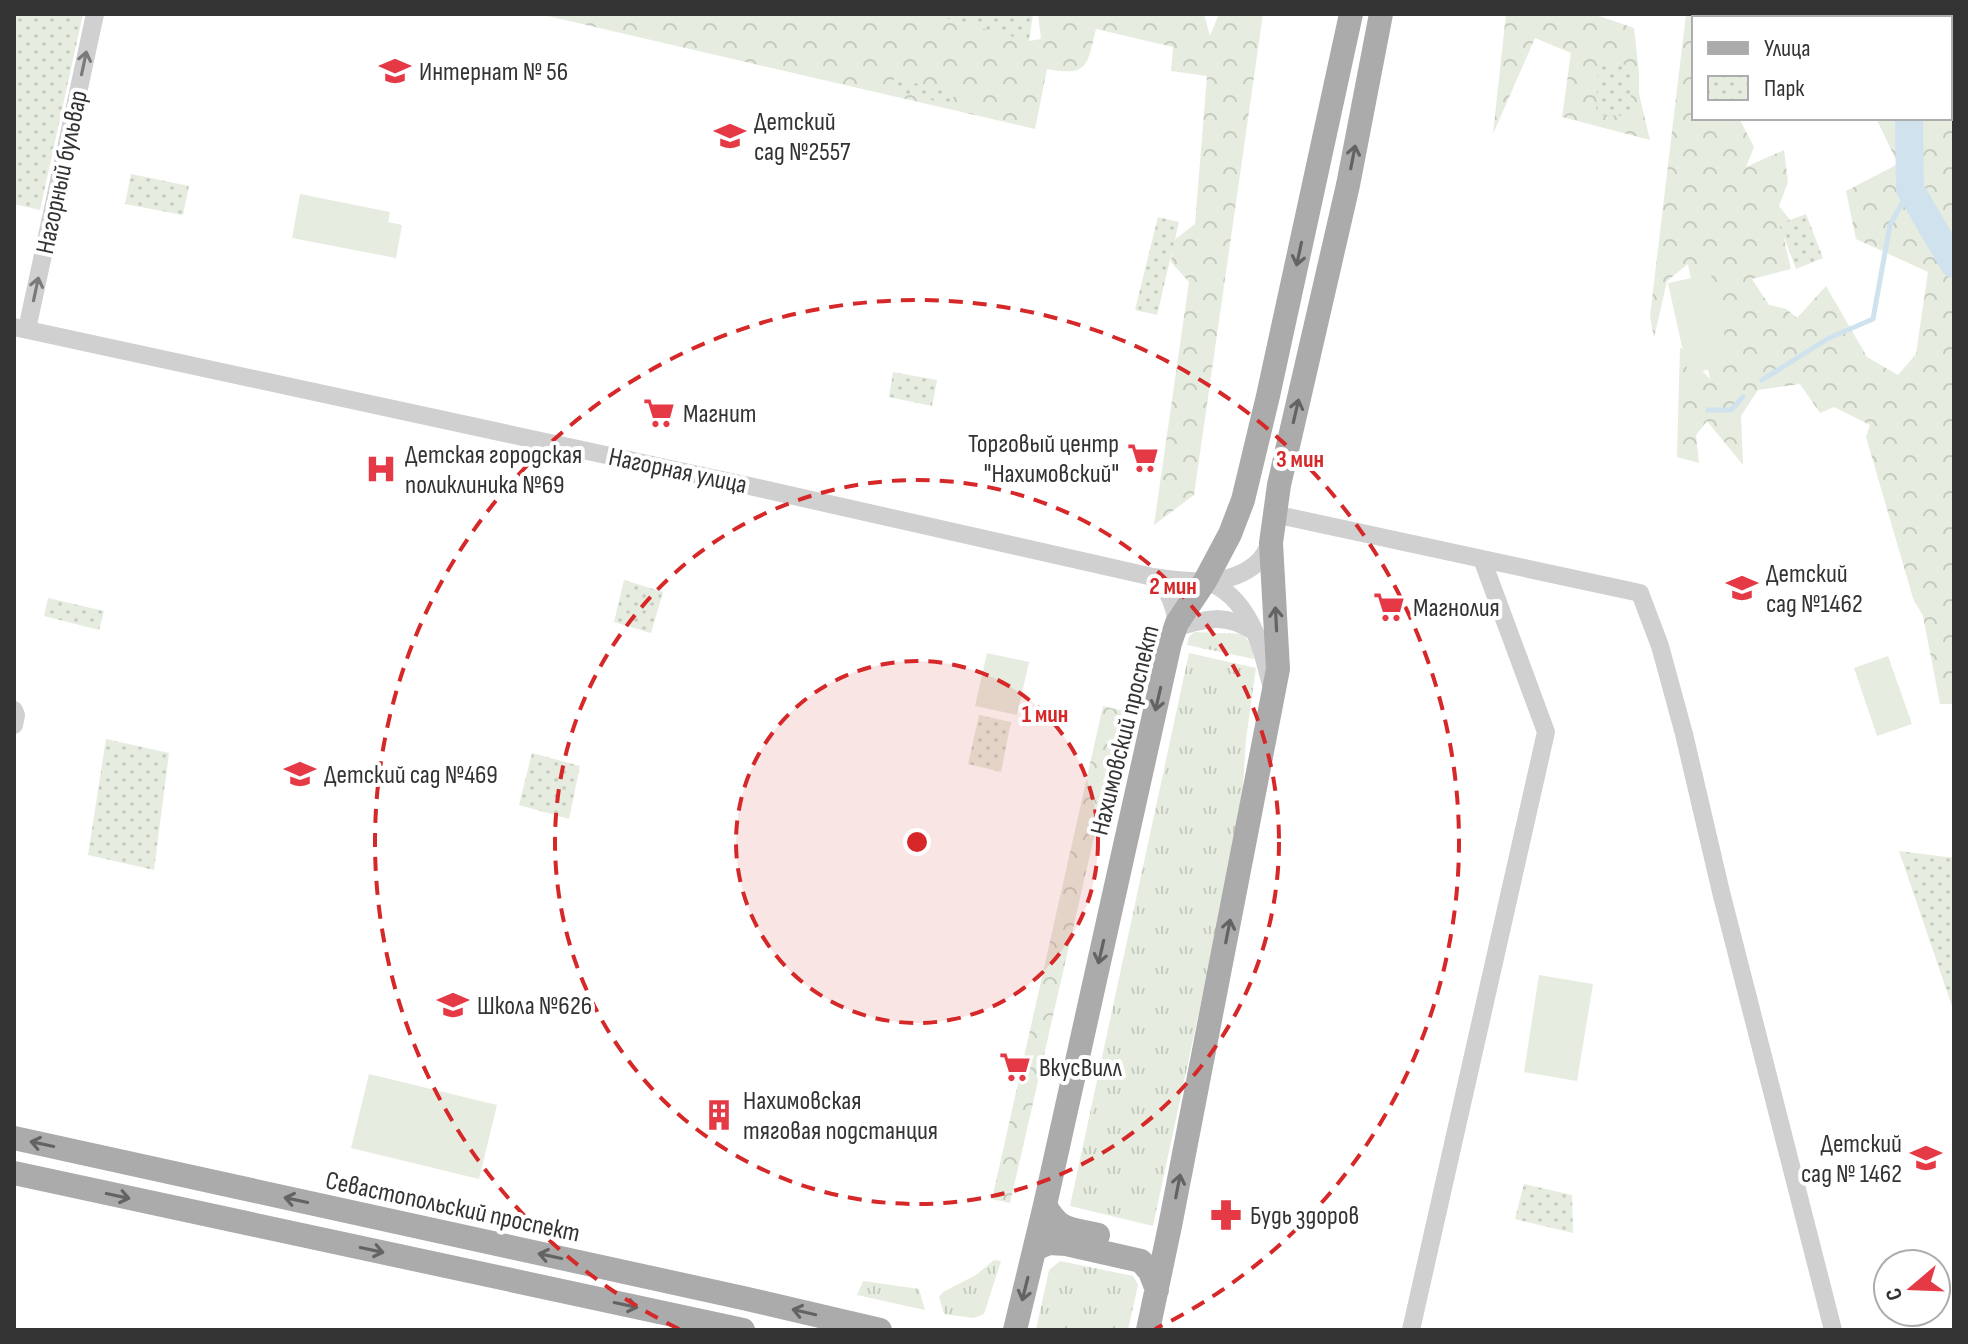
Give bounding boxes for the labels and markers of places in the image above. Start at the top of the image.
school or university icon: Интернат № 56 [378,54,412,88]
place label: Интернат № 56 [419,57,568,88]
place label: Детский сад №2557 [754,107,851,168]
school or university icon: Детский сад №2557 [713,119,747,153]
supermarket icon: Магнит [642,396,676,430]
place label: Магнит [683,399,756,430]
place label: Торговый центр "Нахимовский" [968,429,1119,490]
place label: Детская городская поликлиника №69 [405,440,582,501]
supermarket icon: Торговый центр "Нахимовский" [1126,441,1160,475]
hospital icon: Детская городская поликлиника №69 [364,452,398,486]
place label: Детский сад №1462 [1766,559,1863,620]
school or university icon: Детский сад №1462 [1725,571,1759,605]
supermarket icon: Магнолия [1372,590,1406,624]
place label: Магнолия [1413,593,1500,624]
school or university icon: Детский сад №469 [283,757,317,791]
place label: Детский сад №469 [324,760,498,791]
centre of rings [903,828,931,856]
school or university icon: Школа №626 [436,988,470,1022]
place label: Школа №626 [477,991,592,1022]
supermarket icon: ВкусВилл [998,1050,1032,1084]
place label: ВкусВилл [1039,1053,1123,1084]
place label: Нахимовская тяговая подстанция [743,1086,938,1147]
building icon: Нахимовская тяговая подстанция [702,1098,736,1132]
place label: Детский сад № 1462 [1801,1129,1902,1190]
school or university icon: Детский сад № 1462 [1909,1141,1943,1175]
pharmacy icon: Будь здоров [1209,1198,1243,1232]
place label: Будь здоров [1250,1201,1359,1232]

